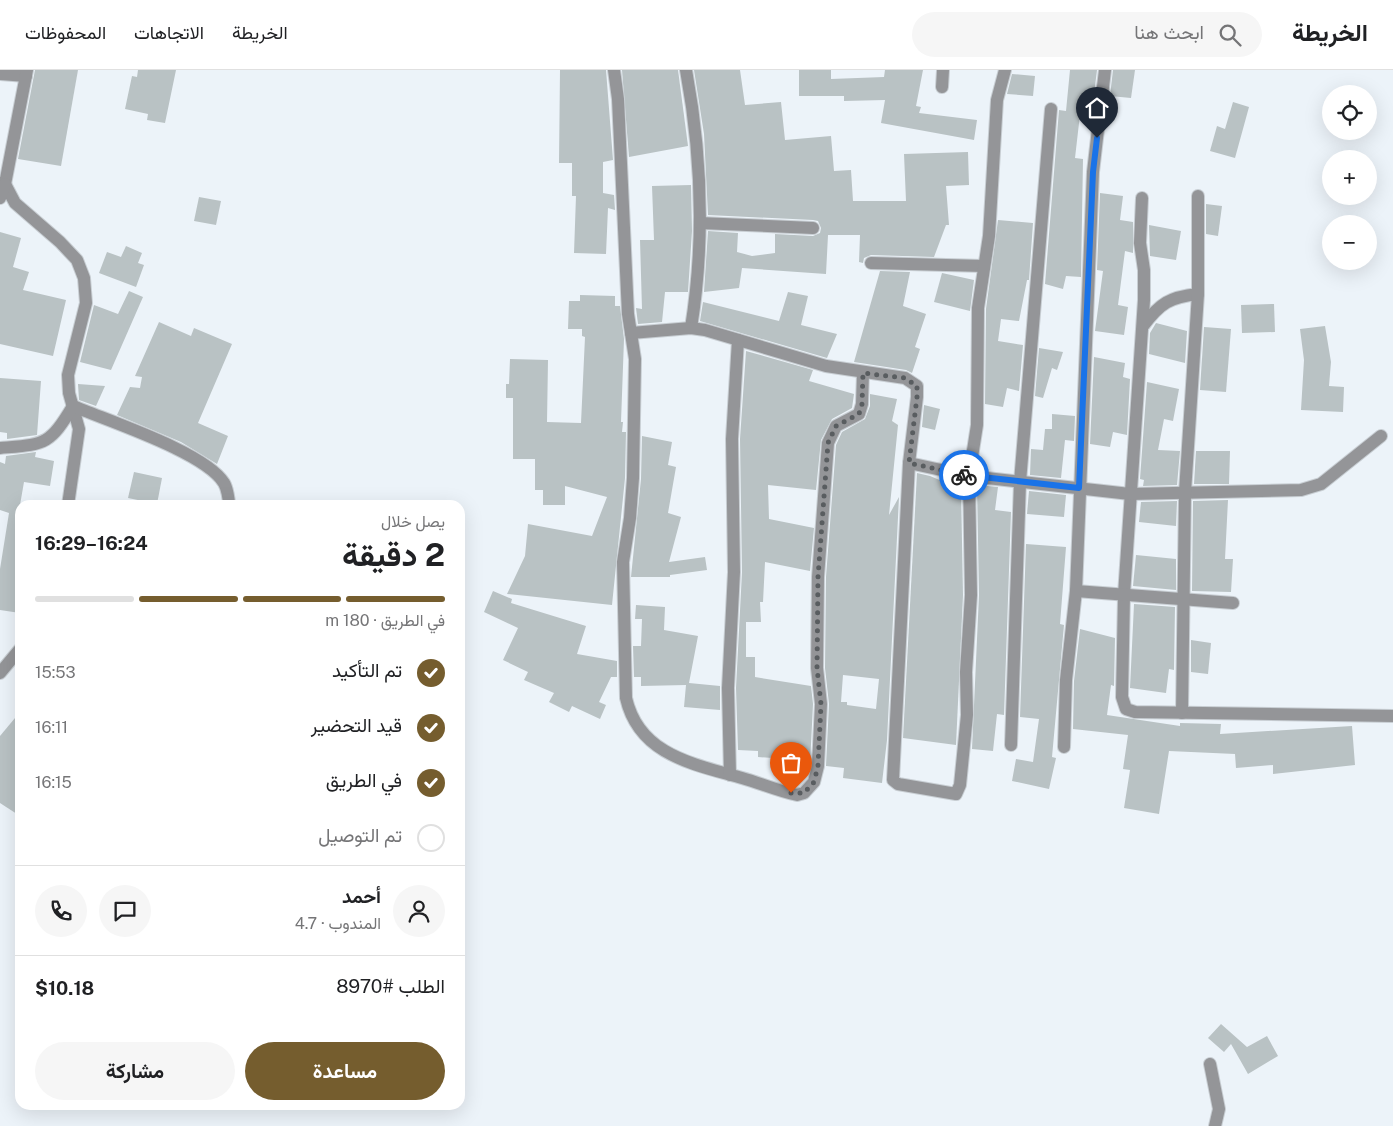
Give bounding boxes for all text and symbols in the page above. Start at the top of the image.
search box [912,12,1262,57]
text: الخريطة [1292,18,1368,46]
text: ابحث هنا [1134,21,1204,43]
icon: search [1216,21,1244,49]
text: المحفوظات [25,22,106,43]
text: الاتجاهات [134,22,204,43]
text: الخريطة [232,22,288,43]
map controls [1322,85,1377,270]
button: locate [1322,85,1377,140]
pin [1076,87,1118,138]
icon: home [1083,94,1111,122]
button: + [1322,150,1377,205]
button: − [1322,215,1377,270]
courier [939,450,989,500]
icon: bike [950,461,978,489]
text: يصل خلال [381,512,445,531]
text: 16:24–16:29 [35,532,148,554]
text: 2 دقيقة [342,536,445,573]
text: في الطريق · 180 m [325,611,445,630]
text: تم التأكيد [332,659,402,681]
icon: check [417,659,445,687]
text: 15:53 [35,663,76,682]
text: قيد التحضير [311,714,402,736]
icon: check [417,714,445,742]
text: 16:11 [35,718,68,737]
pin [770,742,812,793]
icon: bag [777,749,805,777]
text: في الطريق [326,769,402,791]
icon: check [417,769,445,797]
text: 16:15 [35,773,72,792]
text: تم التوصيل [318,824,402,846]
button: phone [35,885,87,937]
button: chat [99,885,151,937]
text: أحمد [342,885,381,907]
button: person [393,885,445,937]
text: المندوب · 4.7 [295,914,381,933]
text: الطلب #8970 [336,975,445,997]
text: $10.18 [35,977,94,999]
button: مشاركة [35,1042,235,1100]
button: مساعدة [245,1042,445,1100]

